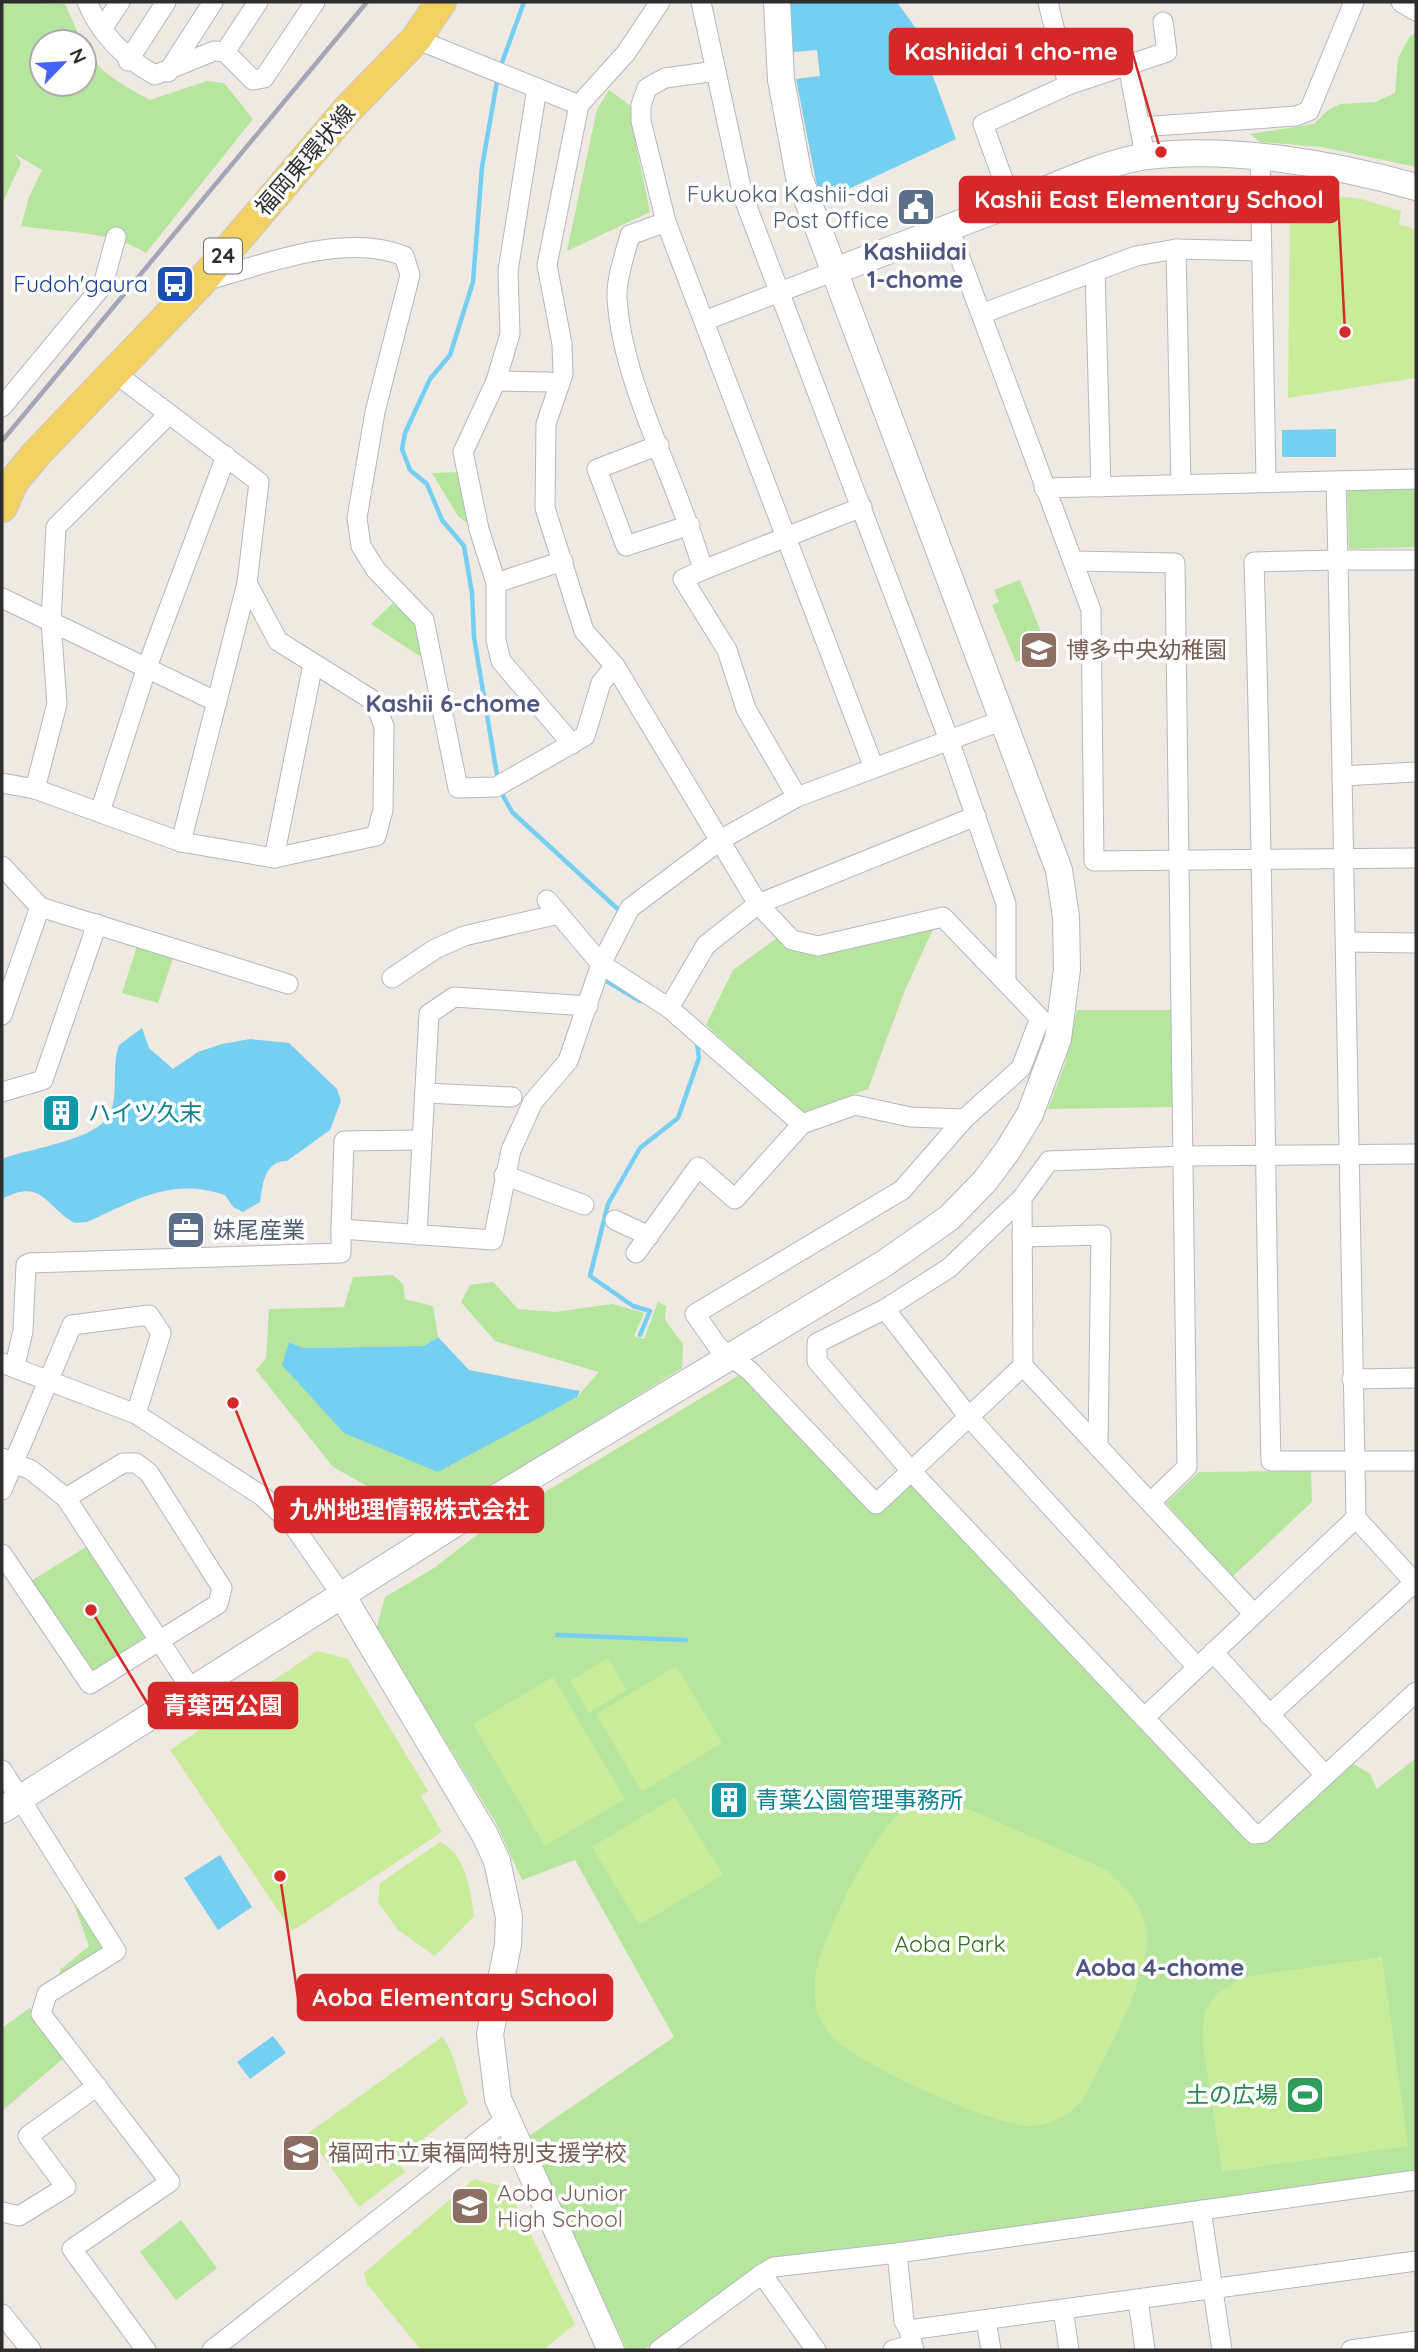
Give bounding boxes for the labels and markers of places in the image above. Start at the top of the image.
callout: Kashiidai 1 cho-me [890,29,1132,74]
callout: Kashii East Elementary School [960,177,1338,222]
place label: Fukuoka Kashii-dai Post Office [687,179,889,234]
public building icon: Fukuoka Kashii-dai Post Office [895,186,937,228]
bus stop icon: Fudoh'gaura [154,263,196,305]
place label: Fudoh'gaura [13,269,148,298]
school or university icon: 博多中央幼稚園 [1018,629,1060,671]
place label: 博多中央幼稚園 [1066,635,1227,664]
building icon: ハイツ久末 [40,1092,82,1134]
place label: ハイツ久末 [88,1098,203,1127]
office icon: 妹尾産業 [165,1209,207,1251]
place label: 妹尾産業 [213,1215,305,1244]
callout: 九州地理情報株式会社 [275,1487,543,1532]
callout: 青葉西公園 [149,1683,297,1728]
building icon: 青葉公園管理事務所 [708,1779,750,1821]
place label: 青葉公園管理事務所 [756,1785,963,1814]
callout: Aoba Elementary School [298,1975,612,2020]
sports icon: 土の広場 [1284,2074,1326,2116]
place label: 土の広場 [1186,2080,1278,2109]
school or university icon: 福岡市立東福岡特別支援学校 [280,2132,322,2174]
place label: 福岡市立東福岡特別支援学校 [328,2138,627,2167]
place label: Aoba Junior High School [497,2178,627,2233]
school or university icon: Aoba Junior High School [449,2185,491,2227]

